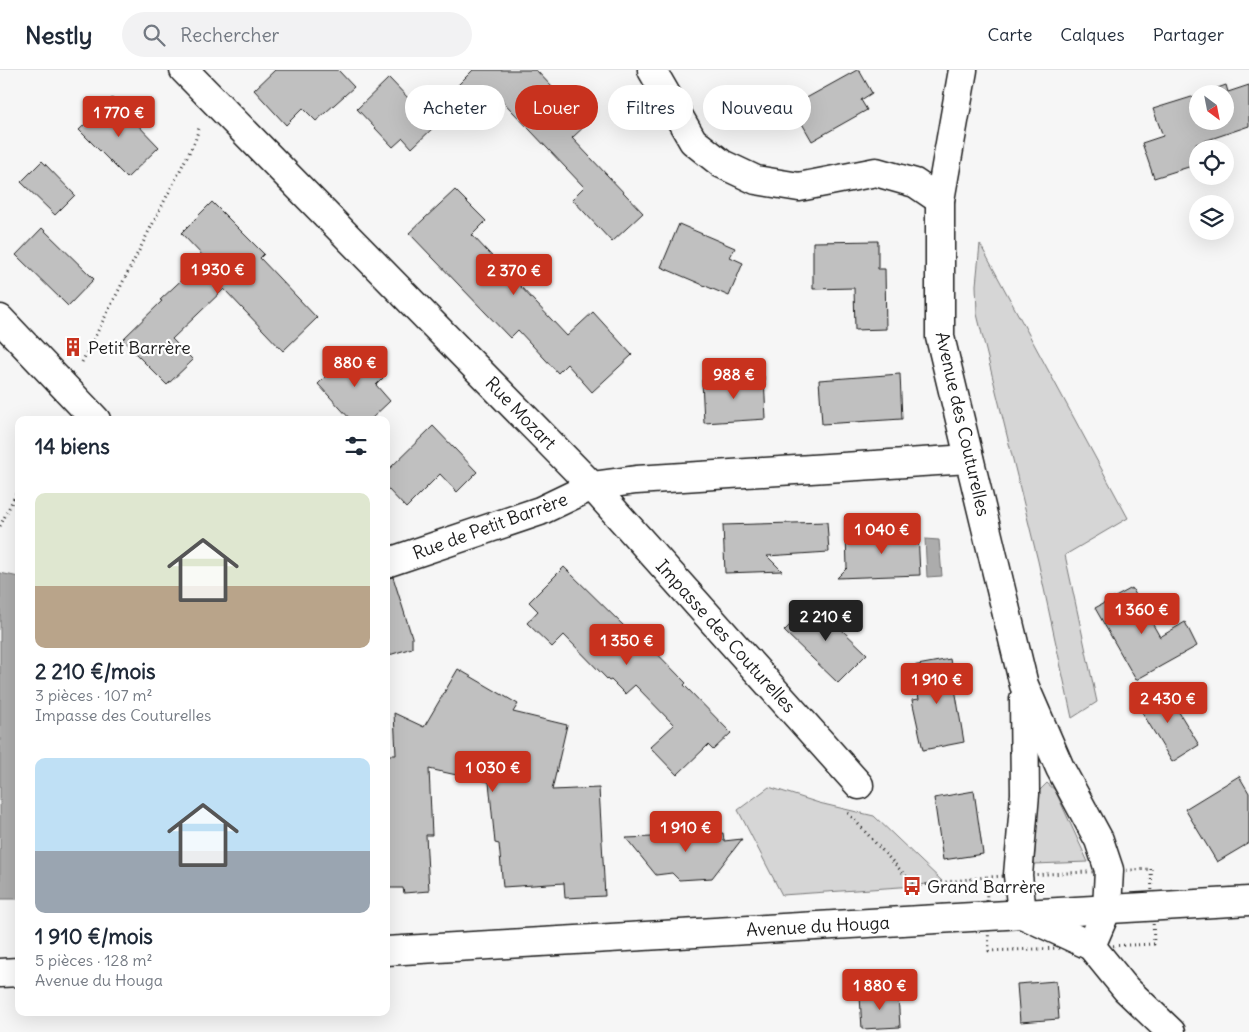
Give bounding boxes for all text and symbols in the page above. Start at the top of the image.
search box [122,12,472,57]
text: Nestly [25,20,92,50]
icon: search [140,21,168,49]
text: Rechercher [180,23,279,47]
text: Carte [987,23,1032,46]
text: Calques [1060,23,1125,46]
text: Partager [1153,23,1224,46]
chip: Acheter [405,85,505,130]
chip: Louer [515,85,598,130]
chip: Filtres [608,85,693,130]
chip: Nouveau [703,85,811,130]
north arrow [1189,85,1234,130]
map controls [1189,85,1234,240]
pin: 1 770 € [73,96,165,138]
text: 1 770 € [94,102,144,122]
button: locate [1189,140,1234,185]
button: layers [1189,195,1234,240]
pin: 1 930 € [172,252,264,295]
pin: 2 370 € [468,254,560,296]
text: 1 930 € [191,259,245,279]
text: 2 370 € [487,260,541,280]
street label: Avenue des Couturelles [931,330,995,518]
building icon: Petit Barrère [62,336,84,358]
place label: Petit Barrère [88,336,191,359]
pin: 880 € [320,346,390,388]
text: 880 € [333,352,377,372]
pin: 988 € [699,358,769,400]
text: 988 € [713,364,755,384]
street label: Rue Mozart [481,372,561,454]
icon: filters [342,432,370,460]
text: 14 biens [35,433,110,460]
street label: Rue de Petit Barrère [410,487,570,565]
pin: 1 040 € [836,512,928,555]
text: 1 040 € [855,519,909,539]
icon: home [158,525,248,615]
street label: Impasse des Couturelles [651,555,801,717]
pin: 1 360 € [1096,592,1188,635]
text: 1 360 € [1115,599,1169,619]
pin: 2 210 € [780,600,872,642]
text: 2 210 € [800,606,852,626]
pin: 1 350 € [581,624,673,666]
text: 1 350 € [600,630,654,650]
text: 2 210 €/mois [35,658,156,685]
pin: 1 910 € [891,662,983,705]
text: 1 910 € [912,669,962,689]
pin: 2 430 € [1122,682,1214,724]
text: 3 pièces · 107 m² [35,685,152,705]
text: 2 430 € [1140,688,1196,708]
text: Impasse des Couturelles [35,705,211,725]
pin: 1 030 € [447,750,539,793]
text: 1 030 € [466,757,520,777]
icon: home [158,790,248,880]
pin: 1 910 € [640,810,732,853]
text: 1 910 € [661,817,711,837]
bus stop icon: Grand Barrère [901,875,923,897]
place label: Grand Barrère [927,875,1045,898]
street label: Avenue du Houga [746,911,890,941]
text: 1 910 €/mois [35,923,153,950]
text: 5 pièces · 128 m² [35,950,152,970]
pin: 1 880 € [834,968,926,1011]
text: Avenue du Houga [35,970,163,990]
text: 1 880 € [853,975,907,995]

